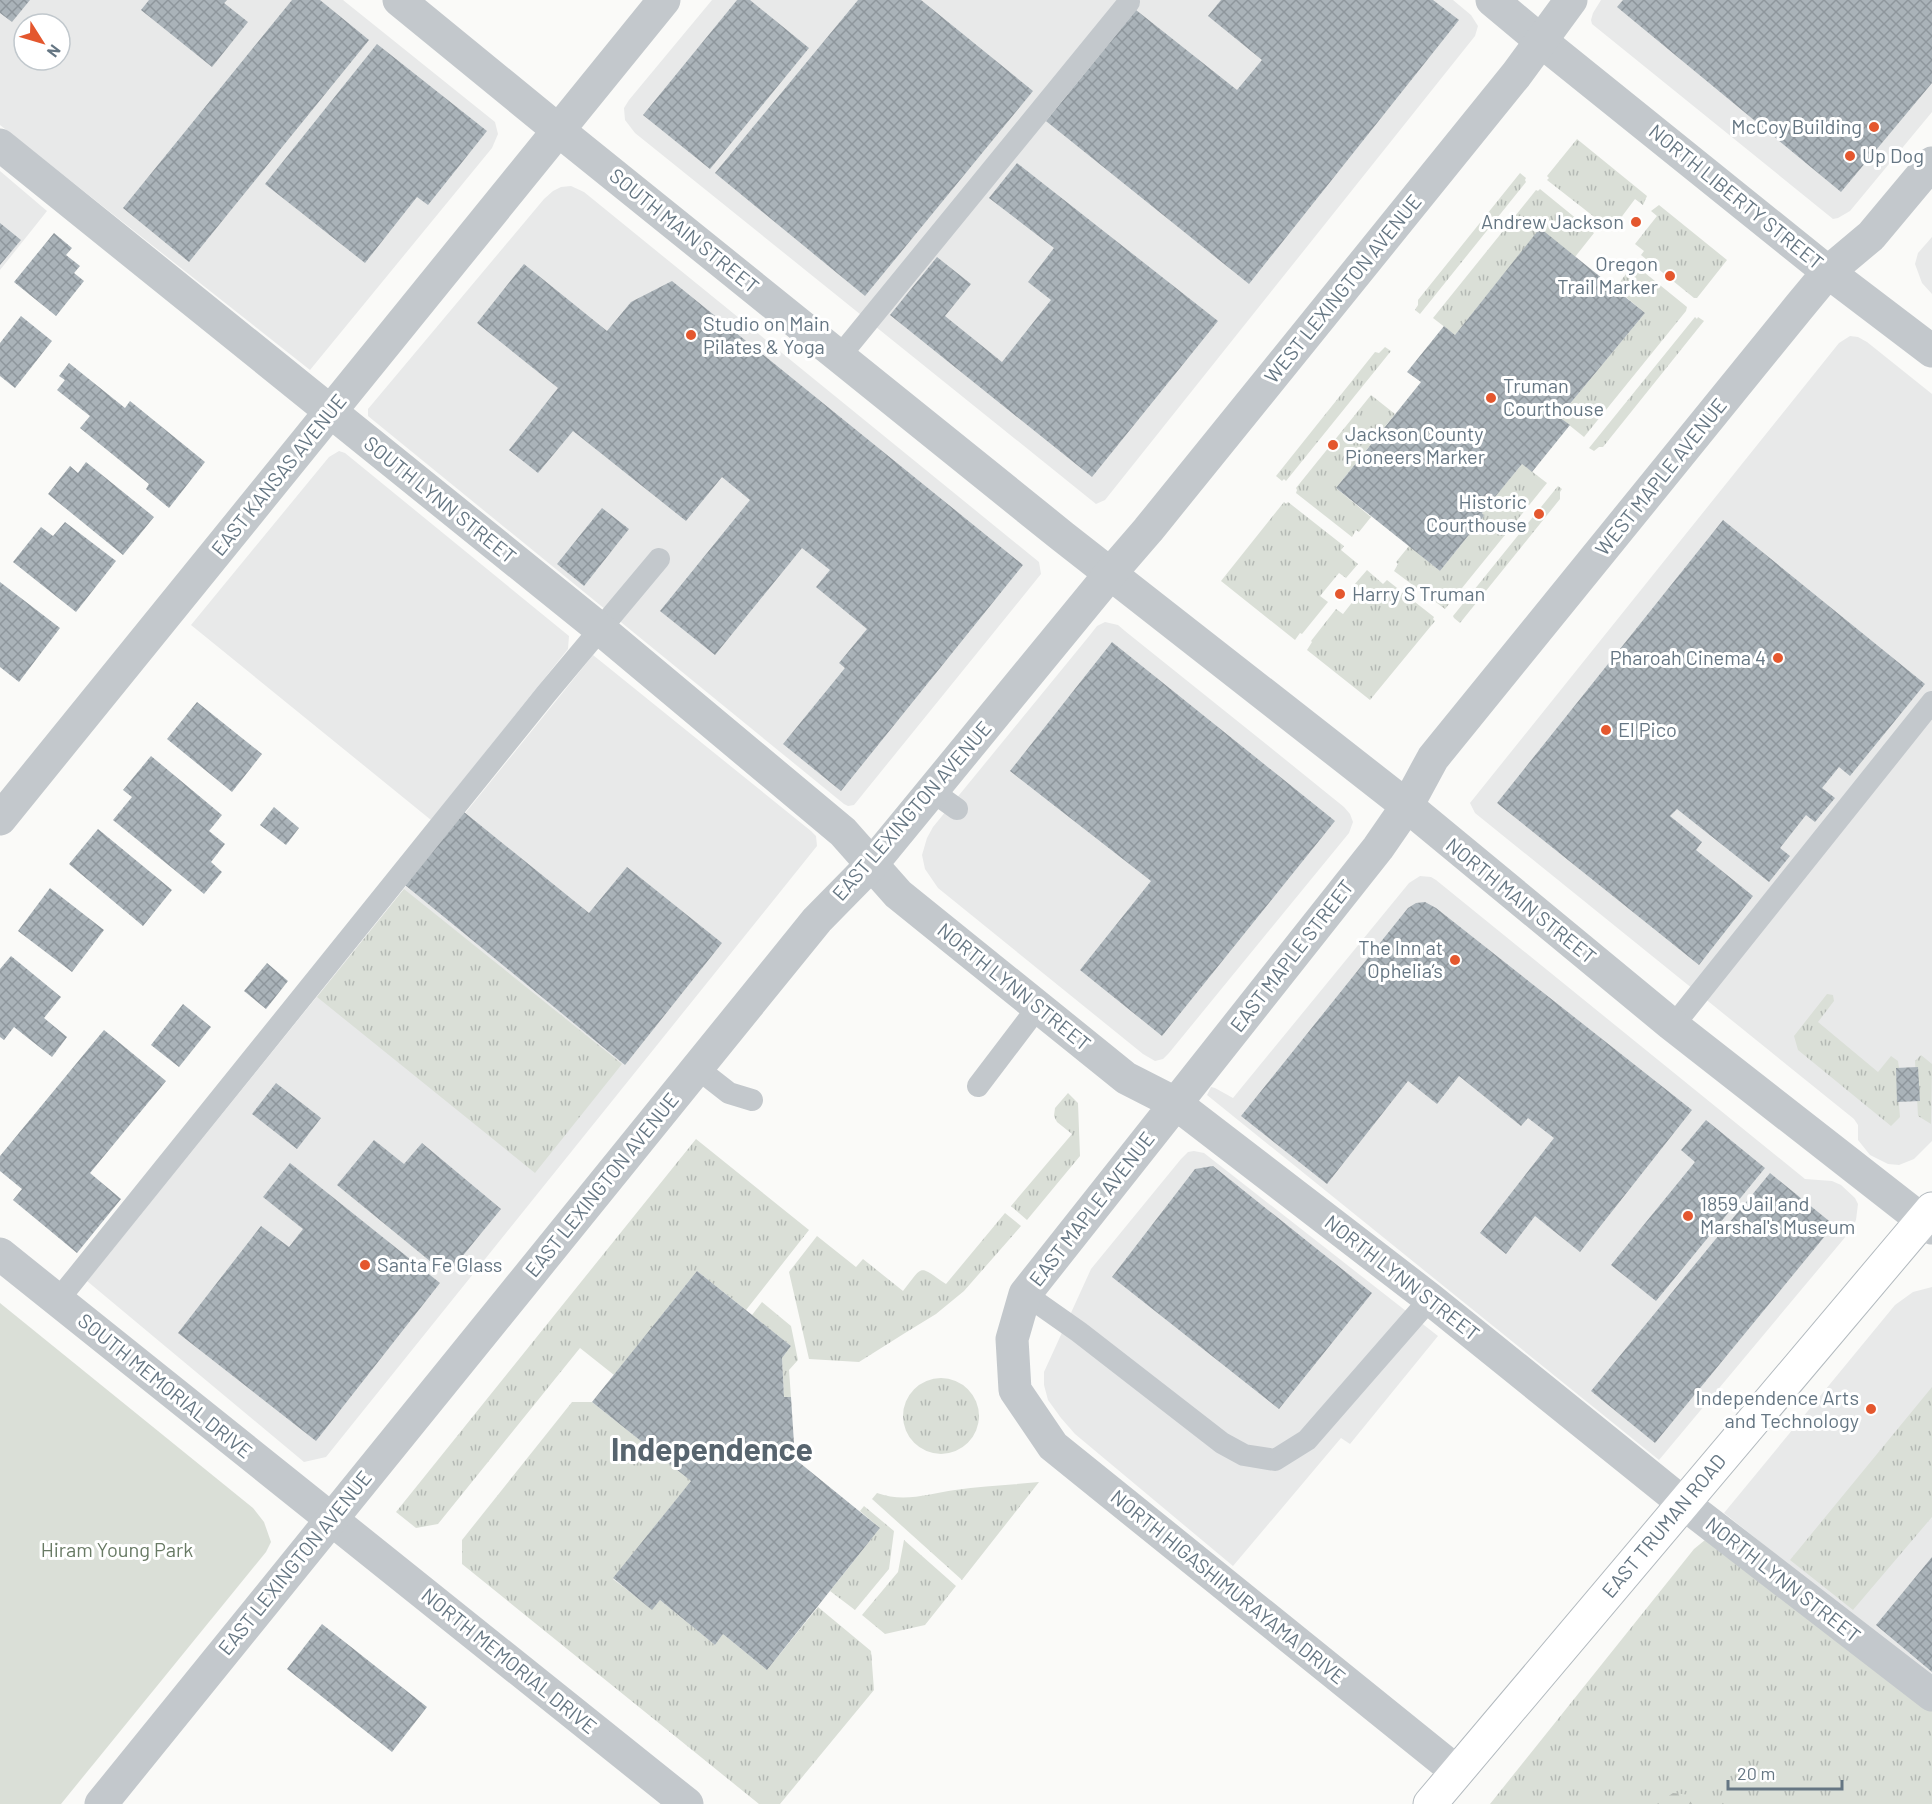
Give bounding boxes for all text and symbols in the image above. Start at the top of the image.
north arrow [12,12,72,72]
text: N [44,41,65,61]
place label: McCoy Building [1731,114,1862,138]
street label: NORTH LIBERTY STREET [1645,119,1829,274]
marker: McCoy Building [1867,120,1881,134]
place label: Up Dog [1862,143,1924,167]
marker: Up Dog [1843,149,1857,163]
street label: SOUTH MAIN STREET [605,163,764,298]
street label: WEST LEXINGTON AVENUE [1259,189,1426,388]
place label: Andrew Jackson [1481,209,1624,233]
marker: Andrew Jackson [1629,215,1643,229]
place label: Oregon Trail Marker [1557,251,1658,298]
marker: Oregon Trail Marker [1663,269,1677,283]
place label: Studio on Main Pilates & Yoga [703,311,830,358]
marker: Studio on Main Pilates & Yoga [684,328,698,342]
place label: Truman Courthouse [1503,373,1604,420]
street label: EAST KANSAS AVENUE [206,389,351,560]
marker: Truman Courthouse [1484,391,1498,405]
street label: WEST MAPLE AVENUE [1589,393,1731,560]
place label: Jackson County Pioneers Marker [1345,421,1485,468]
street label: SOUTH LYNN STREET [360,431,522,568]
marker: Jackson County Pioneers Marker [1326,438,1340,452]
place label: Historic Courthouse [1426,489,1527,536]
marker: Historic Courthouse [1532,507,1546,521]
place label: Harry S Truman [1352,581,1485,605]
marker: Harry S Truman [1333,587,1347,601]
place label: Pharoah Cinema 4 [1610,645,1766,669]
marker: Pharoah Cinema 4 [1771,651,1785,665]
street label: EAST LEXINGTON AVENUE [827,716,996,905]
place label: El Pico [1618,717,1677,741]
marker: El Pico [1599,723,1613,737]
street label: NORTH MAIN STREET [1442,832,1602,968]
street label: EAST MAPLE STREET [1224,875,1358,1036]
street label: NORTH LYNN STREET [933,917,1096,1055]
place label: The Inn at Ophelia’s [1358,935,1443,982]
marker: The Inn at Ophelia’s [1448,953,1462,967]
street label: EAST LEXINGTON AVENUE [520,1087,683,1281]
street label: EAST MAPLE AVENUE [1023,1126,1159,1290]
place label: 1859 Jail and Marshal's Museum [1700,1191,1855,1238]
street label: NORTH LYNN STREET [1320,1209,1485,1345]
marker: 1859 Jail and Marshal's Museum [1681,1209,1695,1223]
place label: Santa Fe Glass [377,1252,502,1276]
marker: Santa Fe Glass [358,1258,372,1272]
street label: SOUTH MEMORIAL DRIVE [74,1308,257,1463]
place label: Independence Arts and Technology [1696,1385,1859,1432]
marker: Independence Arts and Technology [1864,1402,1878,1416]
district label: Independence [611,1429,813,1467]
street label: EAST TRUMAN ROAD [1596,1449,1730,1602]
street label: EAST LEXINGTON AVENUE [213,1465,376,1659]
street label: NORTH HIGASHIMURAYAMA DRIVE [1106,1484,1351,1688]
street label: NORTH LYNN STREET [1701,1511,1866,1647]
park label: Hiram Young Park [41,1537,193,1561]
street label: NORTH MEMORIAL DRIVE [417,1582,602,1738]
scale bar [1728,1753,1842,1791]
text: 20 m [1737,1762,1775,1784]

